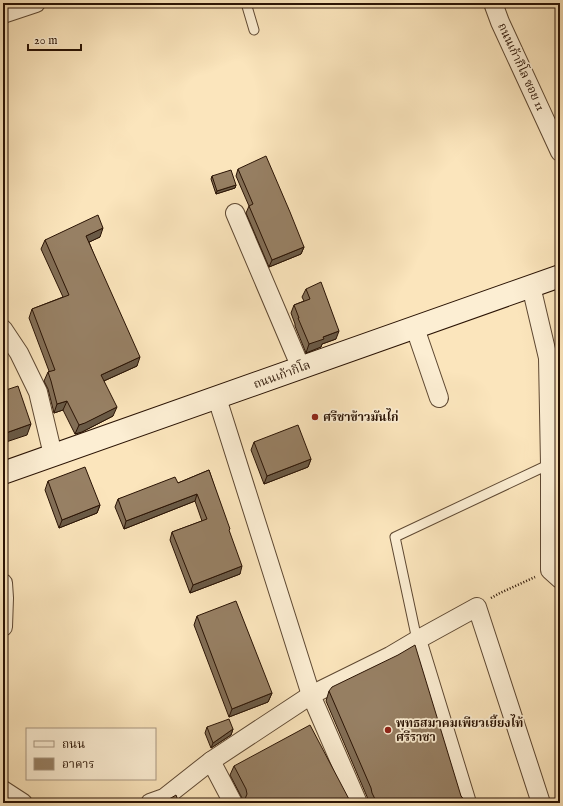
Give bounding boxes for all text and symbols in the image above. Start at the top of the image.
street label: ถนนเก้ากิโล ซอย 11 [494,20,550,113]
scale bar [28,26,81,52]
text: 20 m [34,33,57,48]
street label: ถนนเก้ากิโล [251,356,313,392]
place label: ศรีชาข้าวมันไก่ [323,408,399,425]
marker: ศรีชาข้าวมันไก่ [310,412,320,422]
place label: พุทธสมาคมเพียวเยี้ยงไท้ ศรีราชา [396,714,523,745]
marker: พุทธสมาคมเพียวเยี้ยงไท้ ศรีราชา [383,725,393,735]
legend [26,728,156,780]
text: ถนน [62,737,85,752]
text: อาคาร [62,757,94,772]

